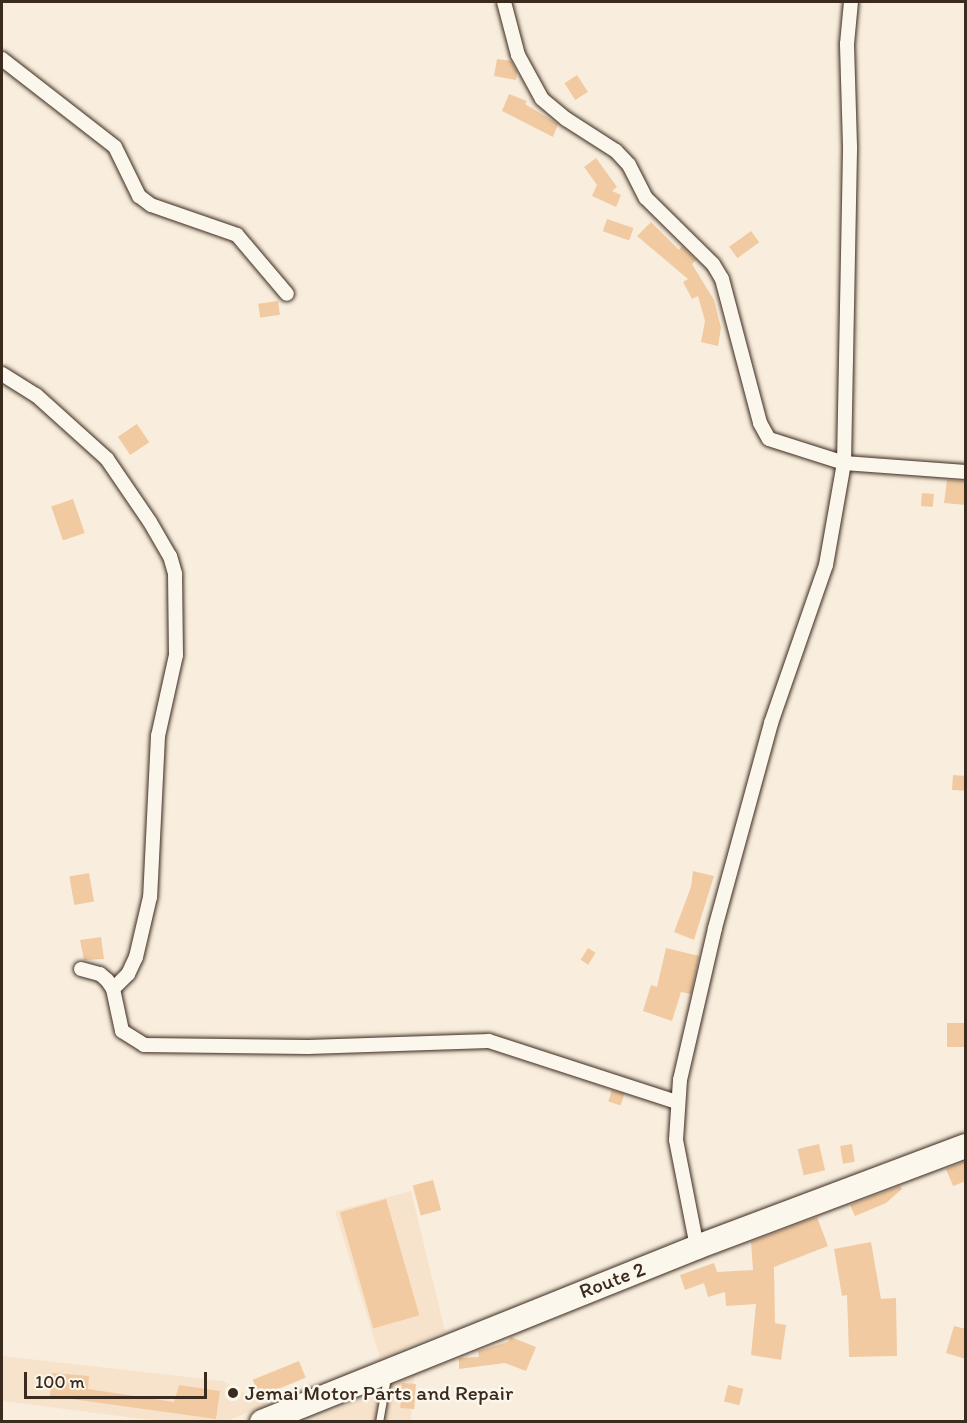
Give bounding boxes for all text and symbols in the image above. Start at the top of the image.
street label: Route 2 [575,1256,649,1304]
scale bar [27,1360,210,1398]
text: 100 m [35,1371,85,1393]
place label: Jemai Motor Parts and Repair [245,1380,510,1406]
marker: Jemai Motor Parts and Repair [226,1386,240,1400]

